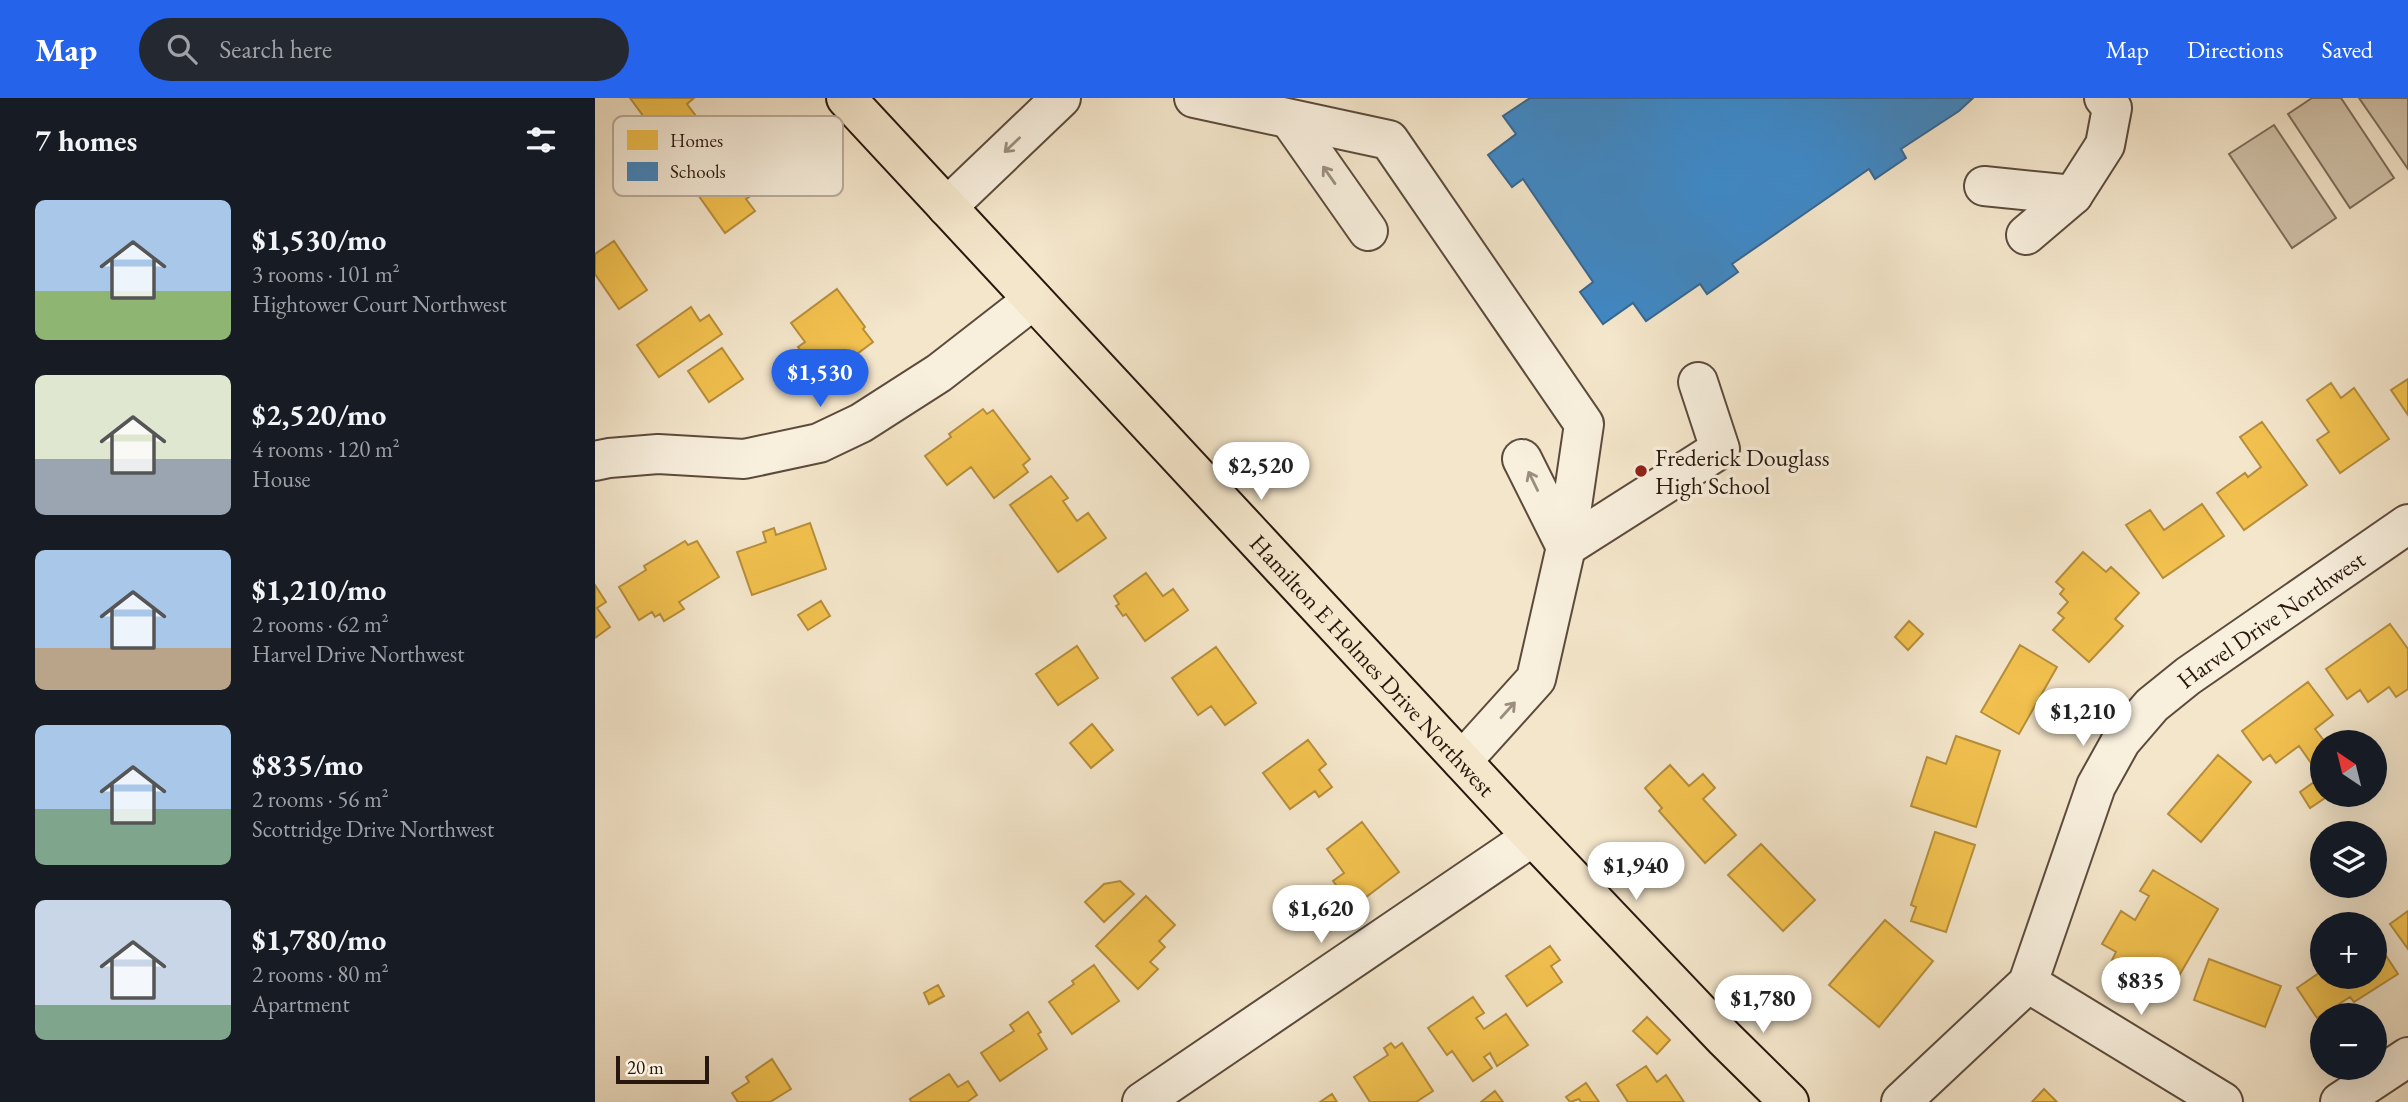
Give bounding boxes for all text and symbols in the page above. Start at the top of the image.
search box [139,18,629,81]
text: Map [35,28,97,71]
icon: search [163,30,201,68]
text: Search here [219,32,332,66]
text: Map [2106,34,2149,65]
text: Directions [2187,34,2284,65]
text: Saved [2322,34,2373,65]
legend [613,116,843,196]
text: 7 homes [35,121,137,160]
icon: filters [522,121,560,159]
text: Homes [670,128,723,153]
one-way arrow [1004,137,1021,154]
text: Schools [670,159,726,184]
one-way arrow [1322,166,1336,185]
text: $1,530/mo [252,220,386,259]
icon: home [91,228,175,312]
text: 3 rooms · 101 m² [252,259,400,289]
text: Hightower Court Northwest [252,289,507,319]
pin: $1,530 [763,350,877,409]
text: $1,530 [788,357,852,387]
text: $2,520/mo [252,395,386,434]
icon: home [91,403,175,487]
text: 4 rooms · 120 m² [252,434,400,464]
pin: $2,520 [1204,442,1318,502]
place label: Frederick Douglass High School [1655,442,1830,501]
text: $2,520 [1229,450,1293,480]
marker: Frederick Douglass High School [1633,463,1649,479]
text: House [252,464,311,494]
one-way arrow [1526,471,1539,492]
street label: Hamilton E Holmes Drive Northwest [1243,527,1503,803]
street label: Harvel Drive Northwest [2170,543,2371,695]
text: $1,210/mo [252,570,386,609]
icon: home [91,578,175,662]
text: 2 rooms · 62 m² [252,609,389,639]
text: Harvel Drive Northwest [252,639,464,669]
pin: $1,210 [2026,688,2140,748]
text: $1,210 [2051,696,2115,726]
one-way arrow [1499,702,1516,719]
north arrow [2310,730,2387,807]
map controls [2310,730,2387,1080]
text: $835/mo [252,745,363,784]
icon: home [91,753,175,837]
text: 2 rooms · 56 m² [252,784,389,814]
text: Scottridge Drive Northwest [252,814,494,844]
button: layers [2310,821,2387,898]
pin: $1,940 [1579,842,1693,902]
text: $1,940 [1604,850,1668,880]
pin: $1,620 [1264,886,1378,945]
text: $1,620 [1289,893,1353,923]
button: + [2310,912,2387,989]
text: $1,780/mo [252,920,386,959]
icon: home [91,928,175,1012]
pin: $835 [2100,958,2182,1017]
text: 2 rooms · 80 m² [252,959,389,989]
text: $835 [2117,965,2165,995]
pin: $1,780 [1706,976,1820,1035]
text: $1,780 [1731,983,1795,1013]
text: Apartment [252,989,350,1019]
button: − [2310,1003,2387,1080]
scale bar [616,1053,709,1085]
text: 20 m [627,1055,664,1080]

